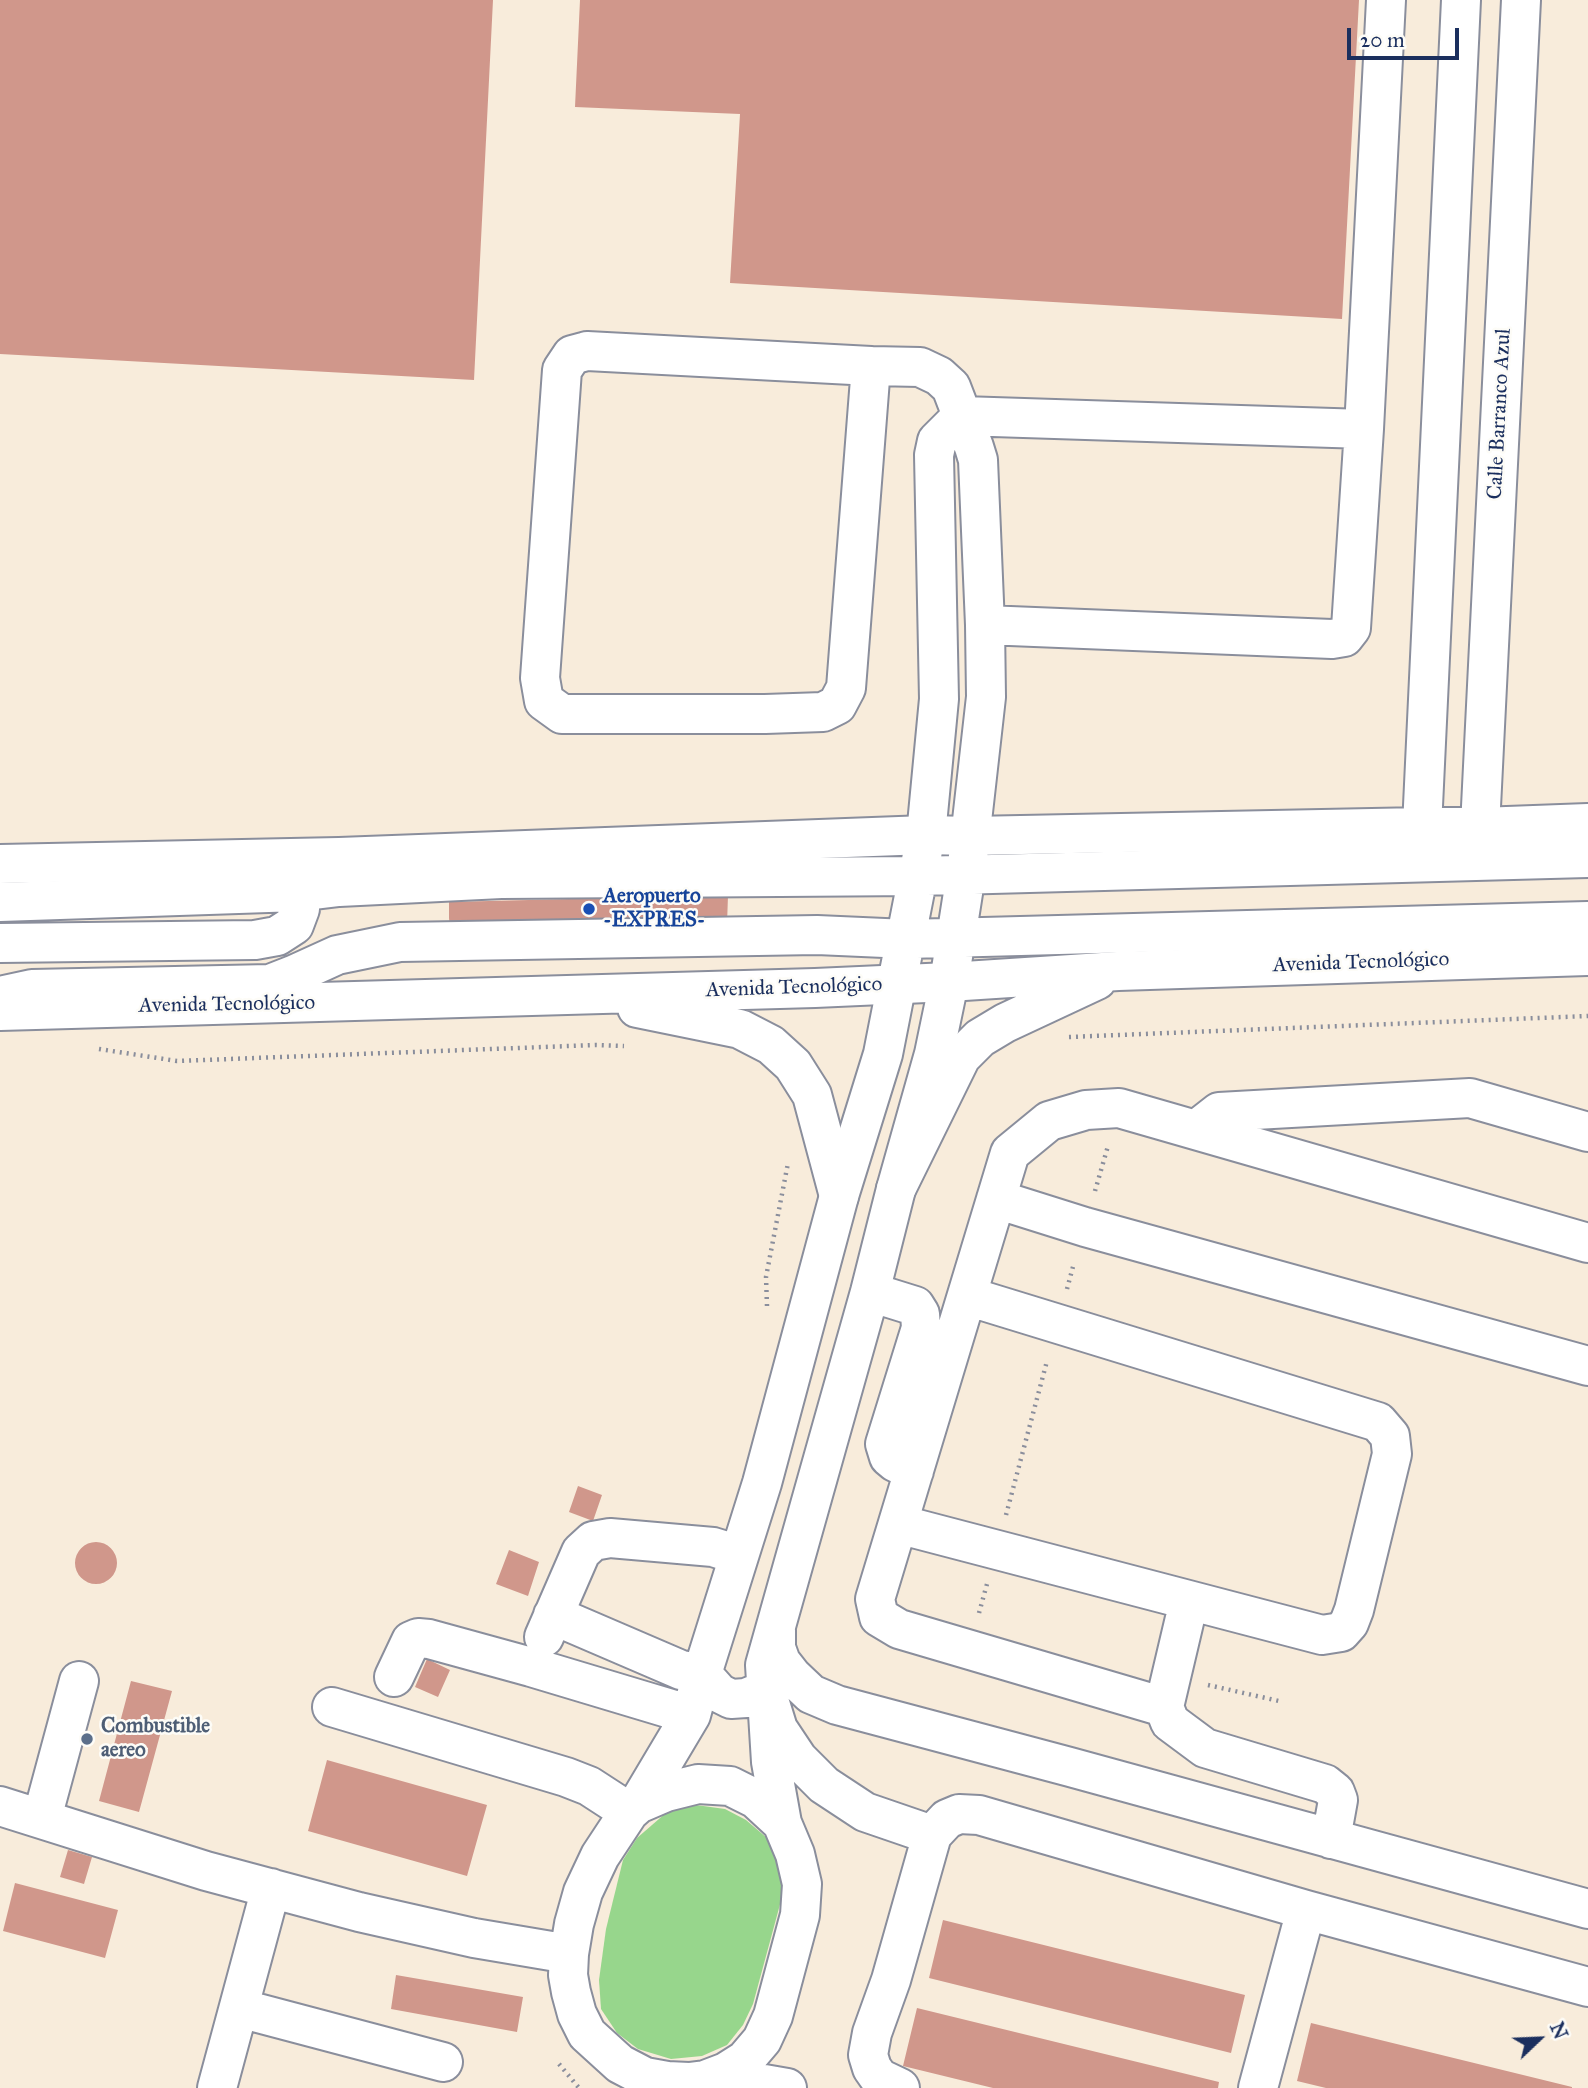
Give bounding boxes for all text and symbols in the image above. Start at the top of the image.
scale bar [1350,14,1462,58]
text: 20 m [1360,27,1405,53]
street label: Calle Barranco Azul [1483,328,1517,500]
place label: Aeropuerto -EXPRES- [603,884,705,934]
marker: Aeropuerto -EXPRES- [581,901,597,917]
street label: Avenida Tecnológico [1272,947,1450,979]
street label: Avenida Tecnológico [705,972,883,1004]
street label: Avenida Tecnológico [139,991,315,1019]
place label: Combustible aereo [101,1714,210,1764]
marker: Combustible aereo [79,1731,95,1747]
north arrow [1504,2004,1574,2074]
text: N [1545,2019,1573,2043]

